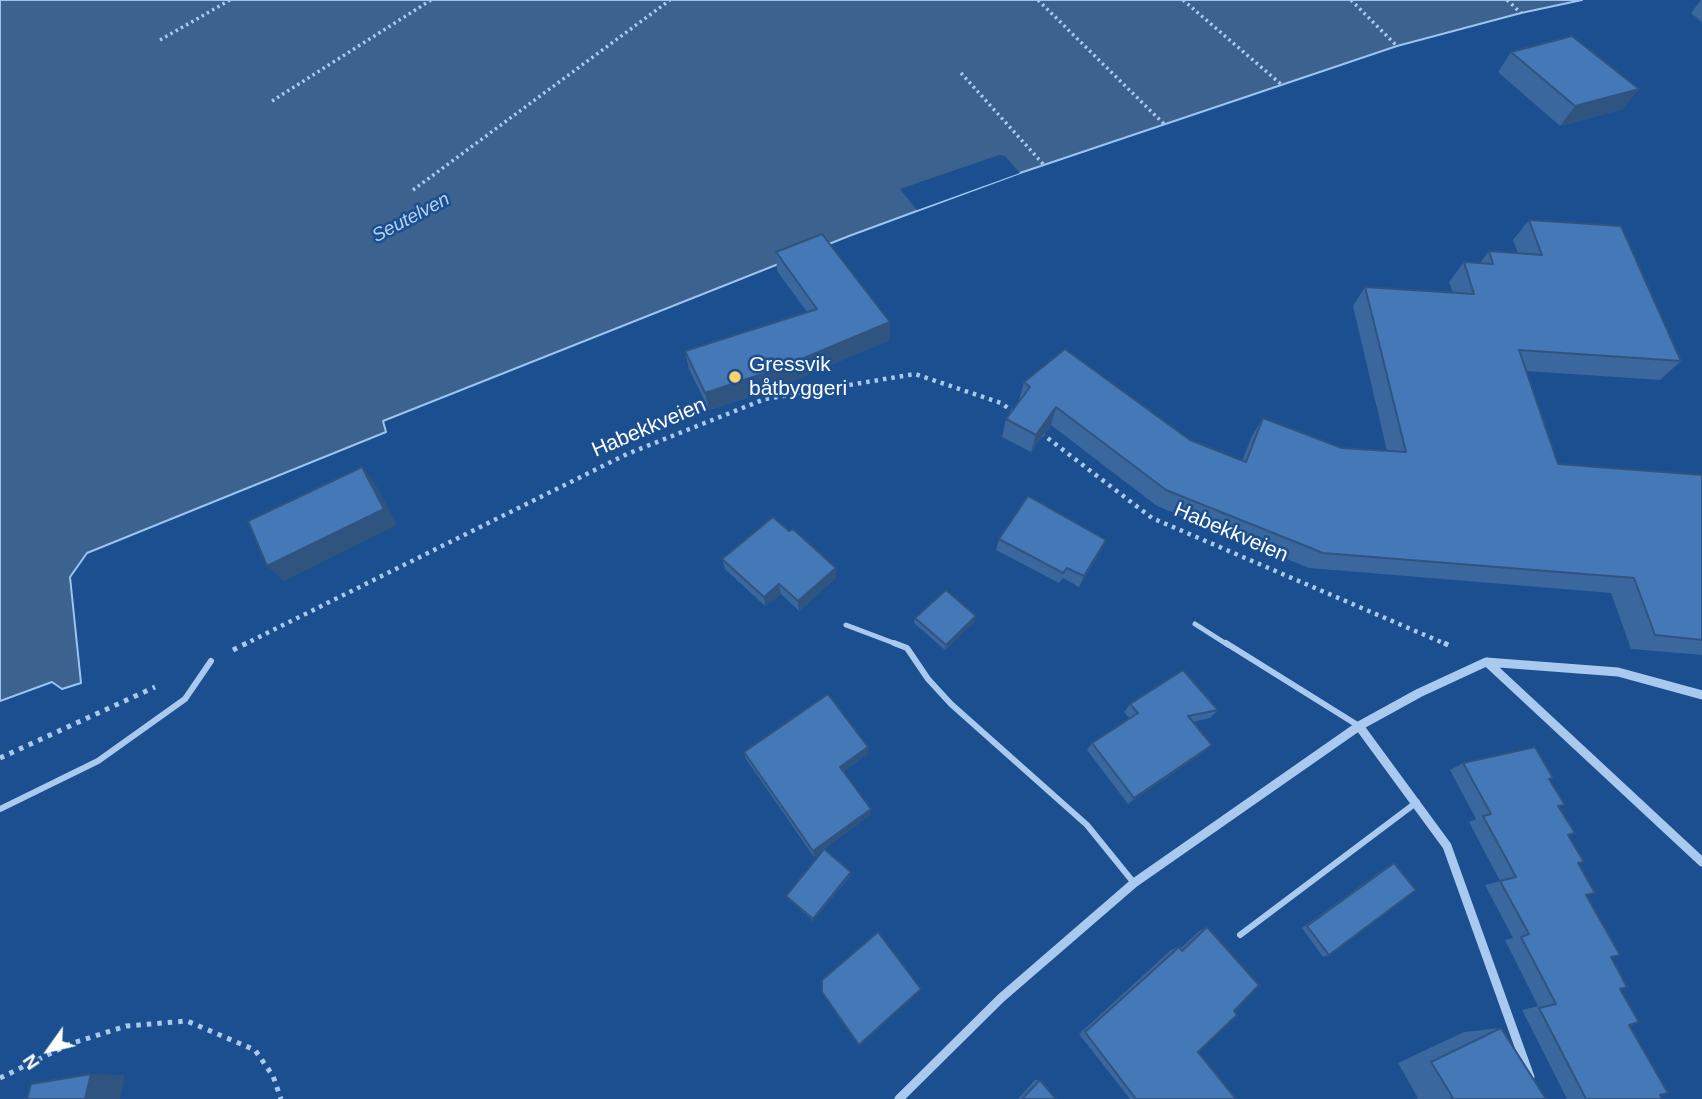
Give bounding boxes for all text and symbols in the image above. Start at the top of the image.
water label: Seutelven [368,188,454,248]
place label: Gressvik båtbyggeri [749,352,847,402]
marker: Gressvik båtbyggeri [727,369,743,385]
street label: Habekkveien [588,393,710,463]
street label: Habekkveien [1170,498,1292,568]
north arrow [14,1015,84,1085]
text: N [19,1050,44,1074]

